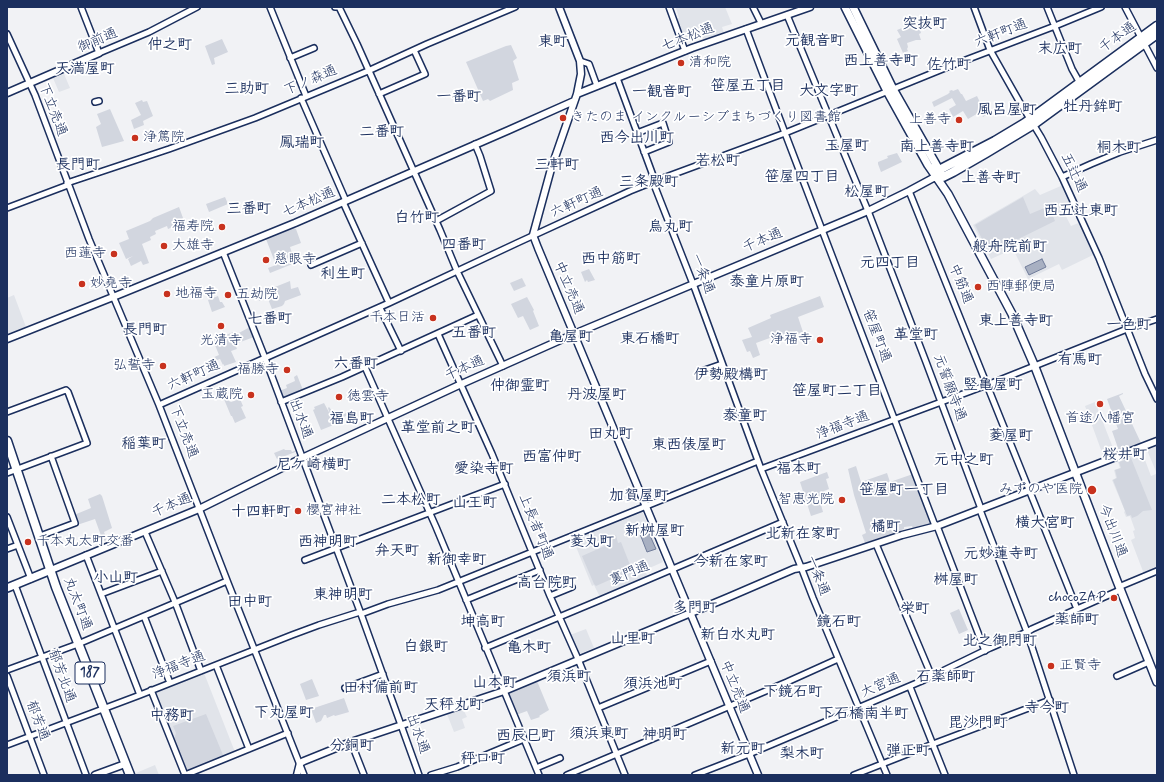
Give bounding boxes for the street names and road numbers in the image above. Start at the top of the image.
street label: 六軒町通 [972,16,1030,52]
street label: 千本通 [1096,19,1140,57]
street label: 七本松通 [659,20,717,56]
street label: 御前通 [75,25,121,57]
street label: 下ノ森通 [282,62,340,100]
street label: 下立売通 [34,81,70,139]
street label: 五辻通 [1056,150,1090,196]
street label: 七本松通 [280,184,338,222]
street label: 六軒町通 [548,184,606,222]
street label: 千本通 [740,225,786,257]
street label: 一条通 [687,251,717,297]
street label: 中立売通 [549,259,587,317]
street label: 中筋通 [944,261,976,307]
street label: 笹屋町通 [858,307,894,365]
street label: 元誓願寺通 [929,352,969,424]
street label: 千本通 [442,353,488,385]
street label: 六軒町通 [165,357,223,395]
street label: 出水通 [285,396,315,442]
street label: 下立売通 [165,403,201,461]
street label: 浄福寺通 [814,408,872,444]
street label: 千本通 [149,490,195,522]
street label: 上長者町通 [514,491,556,563]
street label: 今出川通 [1094,502,1130,560]
street label: 一条通 [802,553,832,599]
street label: 裏門通 [607,558,653,590]
street label: 丸太町通 [59,575,95,633]
street label: 郁芳北通 [44,647,78,705]
street label: 浄福寺通 [150,648,208,684]
street label: 中立売通 [716,658,752,716]
road number: 187 [75,662,105,684]
street label: 大宮通 [858,670,904,702]
street label: 郁芳通 [22,698,52,744]
street label: 出水通 [402,711,432,757]

